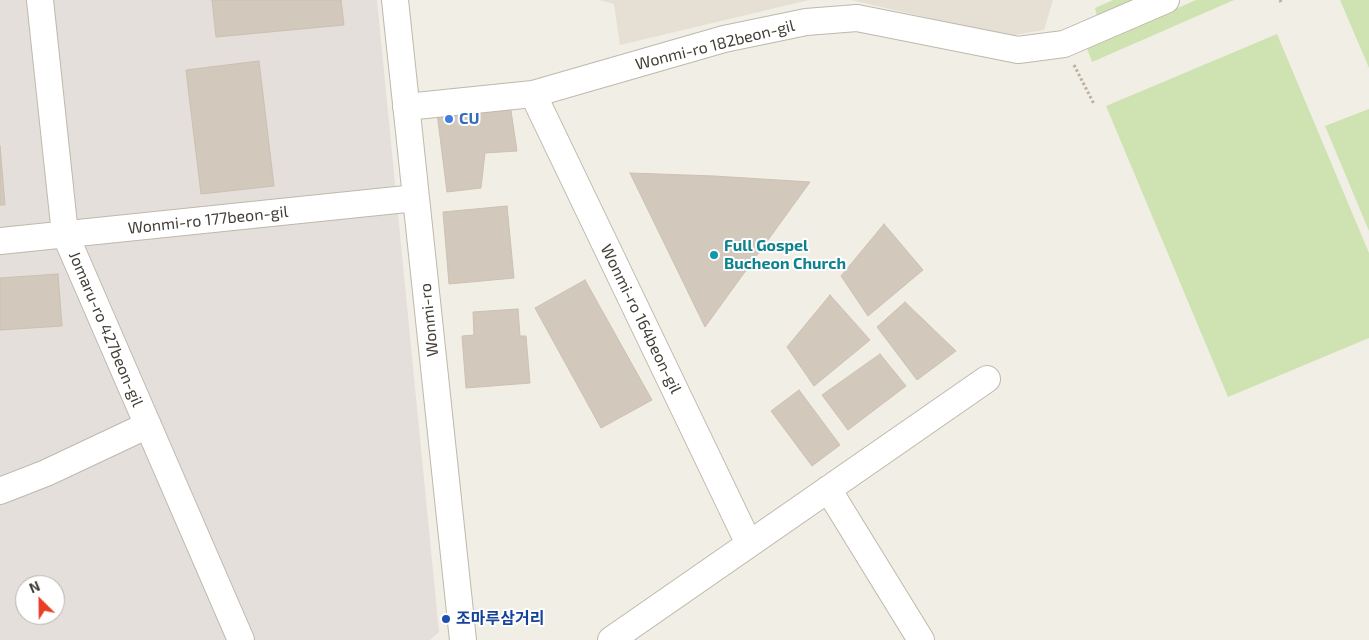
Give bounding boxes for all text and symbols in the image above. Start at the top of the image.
street label: Wonmi-ro 182beon-gil [633,16,797,74]
place label: CU [459,109,479,129]
marker: CU [443,113,455,125]
street label: Wonmi-ro 177beon-gil [127,202,289,238]
place label: Full Gospel Bucheon Church [724,236,846,274]
street label: Wonmi-ro 164beon-gil [597,241,685,397]
street label: Jomaru-ro 427beon-gil [65,248,147,410]
marker: Full Gospel Bucheon Church [708,249,720,261]
street label: Wonmi-ro [416,282,442,358]
north arrow [15,575,65,625]
text: N [26,577,42,596]
place label: 조마루삼거리 [456,609,544,629]
marker: 조마루삼거리 [440,613,452,625]

